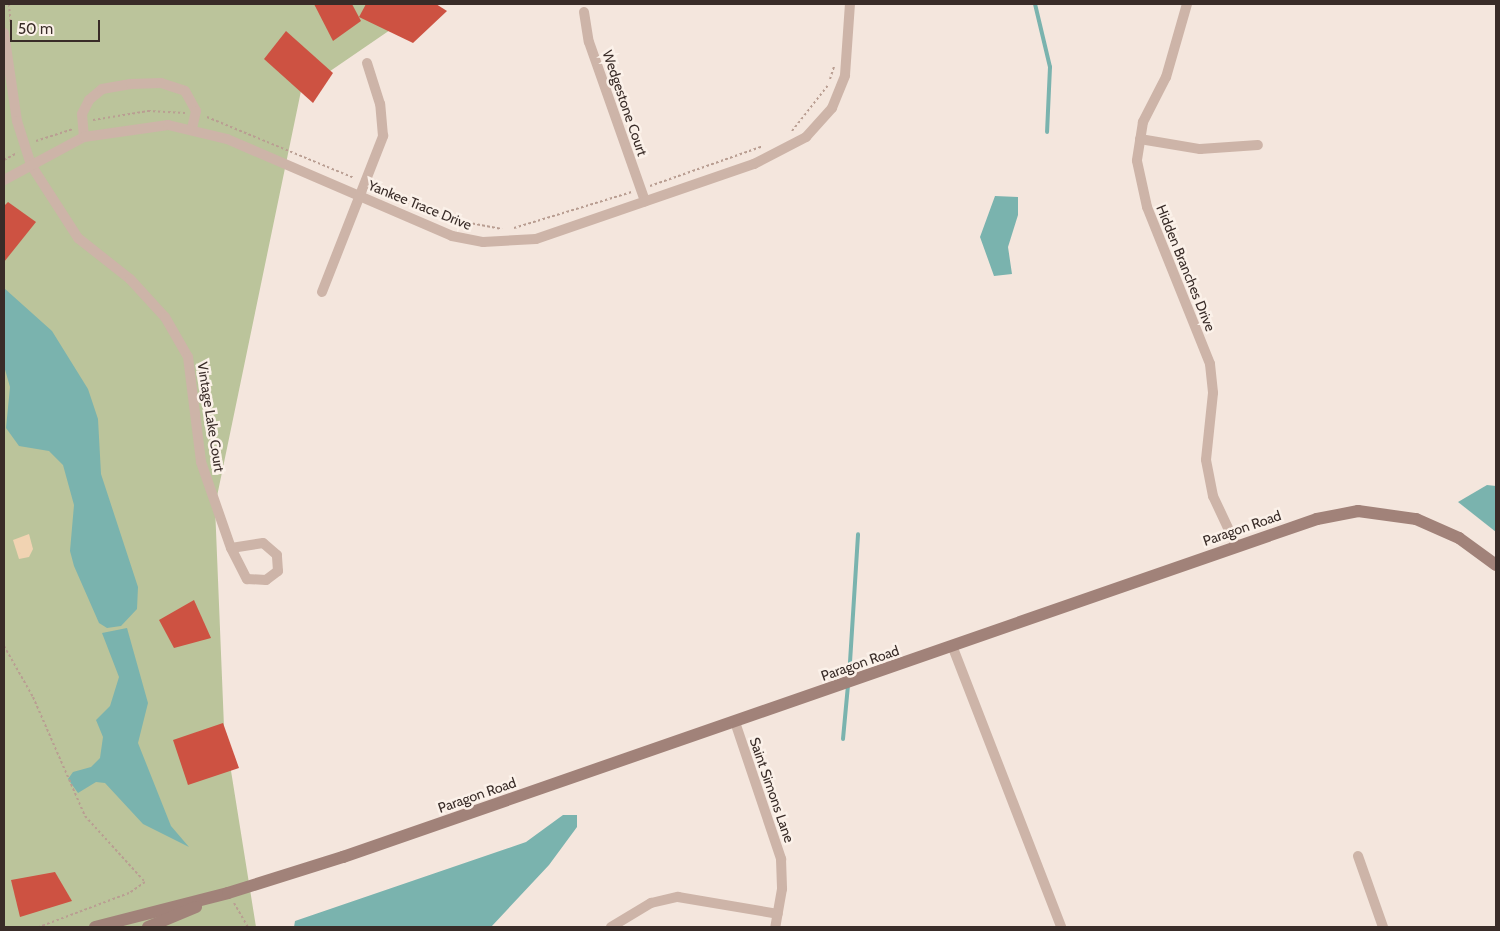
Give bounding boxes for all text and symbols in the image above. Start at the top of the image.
scale bar [12,10,102,42]
text: 50 m [18,20,53,38]
street label: Wedgestone Court [599,48,651,158]
street label: Yankee Trace Drive [366,177,474,233]
street label: Hidden Branches Drive [1153,202,1219,334]
street label: Vintage Lake Court [194,361,228,473]
street label: Paragon Road [1201,507,1283,549]
street label: Paragon Road [819,642,901,684]
street label: Saint Simons Lane [746,735,798,845]
street label: Paragon Road [436,774,518,816]

